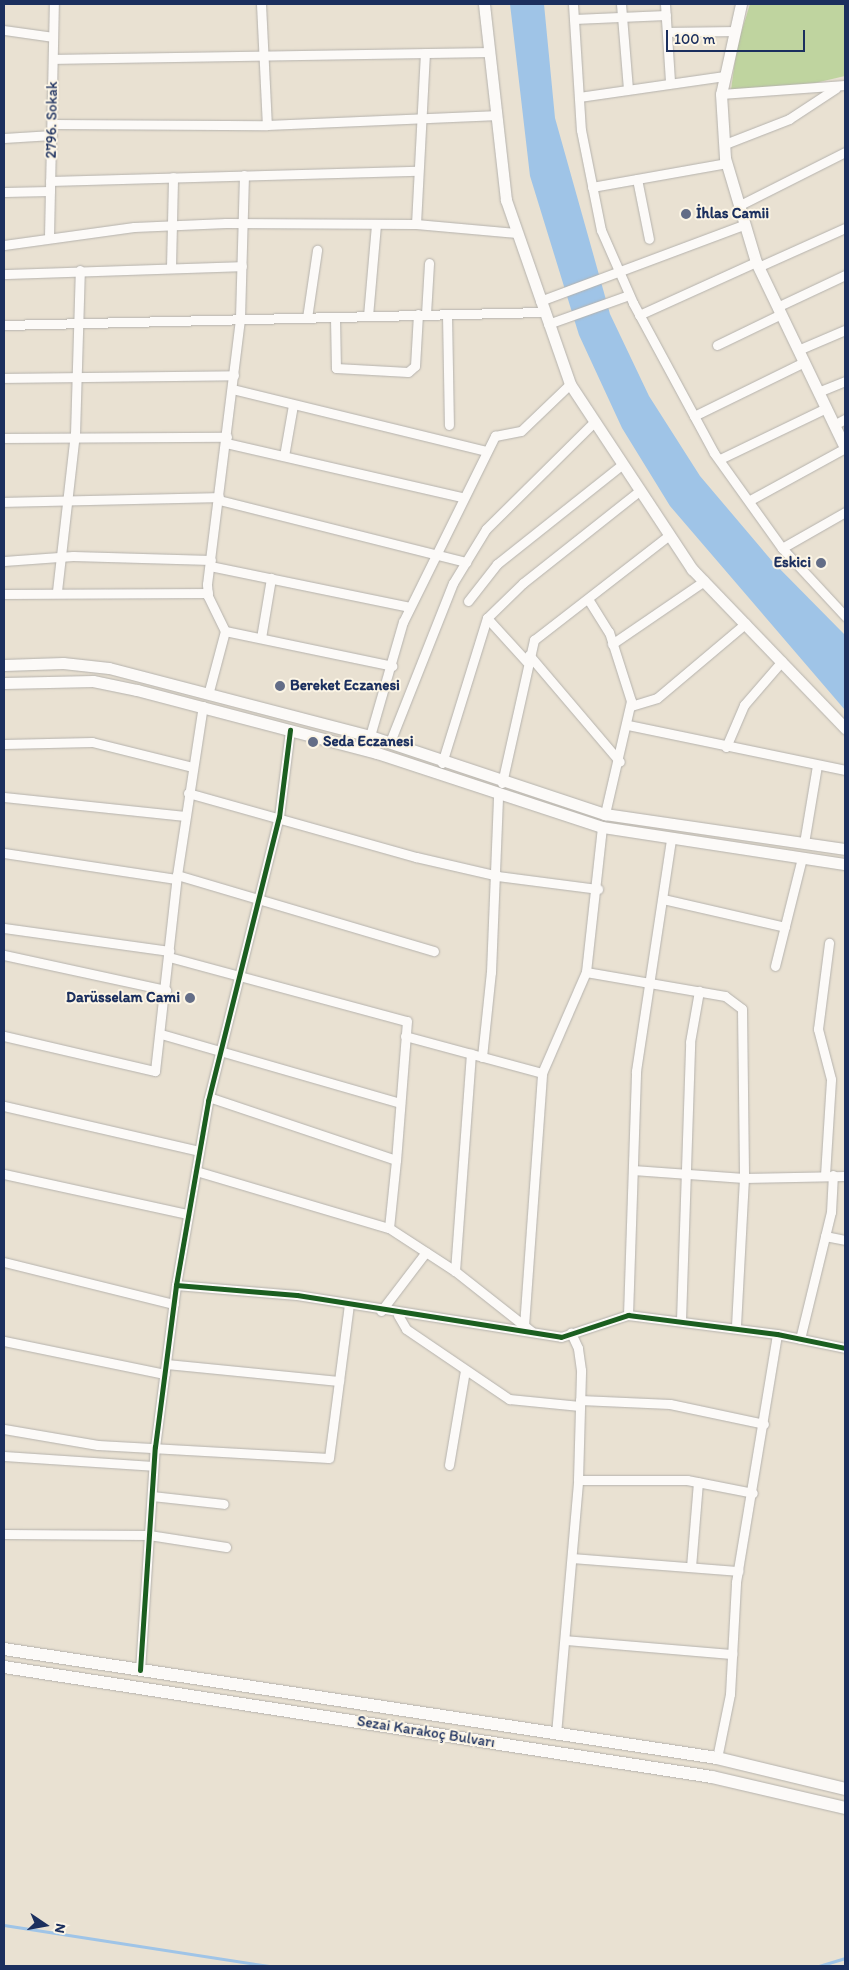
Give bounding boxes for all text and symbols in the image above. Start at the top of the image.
scale bar [669,20,808,52]
text: 100 m [674,30,715,48]
street label: 2796. Sokak [42,81,62,159]
place label: İhlas Camii [696,205,770,223]
marker: İhlas Camii [680,208,692,220]
place label: Eskici [774,554,811,572]
marker: Eskici [815,557,827,569]
place label: Bereket Eczanesi [290,677,400,695]
marker: Bereket Eczanesi [274,680,286,692]
place label: Seda Eczanesi [323,733,414,751]
marker: Seda Eczanesi [307,736,319,748]
place label: Darüsselam Cami [66,989,180,1007]
marker: Darüsselam Cami [184,992,196,1004]
street label: Sezai Karakoç Bulvarı [356,1712,496,1752]
north arrow [20,1900,70,1950]
text: N [51,1922,69,1935]

